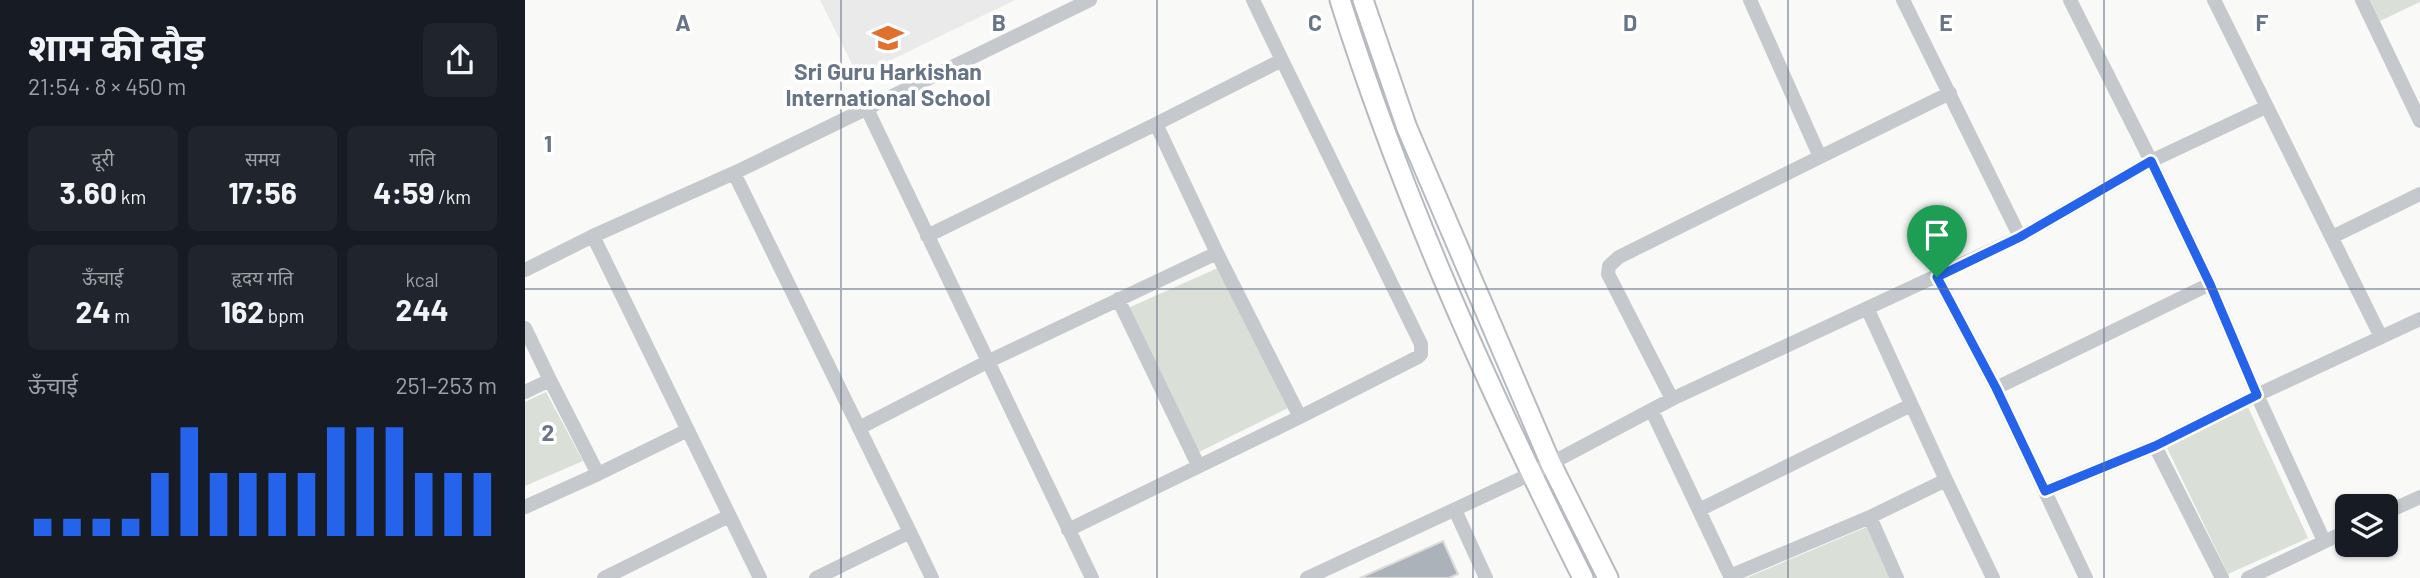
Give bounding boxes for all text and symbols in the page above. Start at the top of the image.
text: A [675,8,691,36]
text: B [992,8,1006,36]
text: C [1308,8,1322,36]
text: D [1623,8,1637,36]
text: E [1939,8,1953,36]
text: F [2256,8,2269,36]
school or university icon: Sri Guru Harkishan International School [871,21,905,55]
text: शाम की दौड़ [28,23,205,69]
button: share [423,23,497,97]
place label: Sri Guru Harkishan International School [785,57,991,111]
text: 21:54 · 8 × 450 m [28,72,186,100]
text: 1 [544,129,552,157]
text: दूरी [91,147,114,170]
text: समय [245,147,280,170]
text: गति [409,147,435,170]
text: 3.60 [60,174,117,210]
text: 17:56 [228,174,297,210]
text: 4:59 [373,174,434,210]
text: km [117,185,146,208]
text: /km [434,185,471,208]
pin [1907,205,1967,277]
icon: arrive [1918,216,1956,254]
text: ऊँचाई [82,266,123,289]
text: हृदय गति [232,266,293,289]
text: kcal [406,268,439,291]
text: 244 [396,291,449,327]
text: 24 [76,293,111,329]
text: 162 [221,293,264,329]
text: m [111,304,130,327]
text: bpm [264,304,304,327]
text: ऊँचाई [28,371,78,399]
text: 251–253 m [395,371,497,399]
text: 2 [542,418,554,446]
map controls [2335,494,2398,557]
button: layers [2335,494,2398,557]

